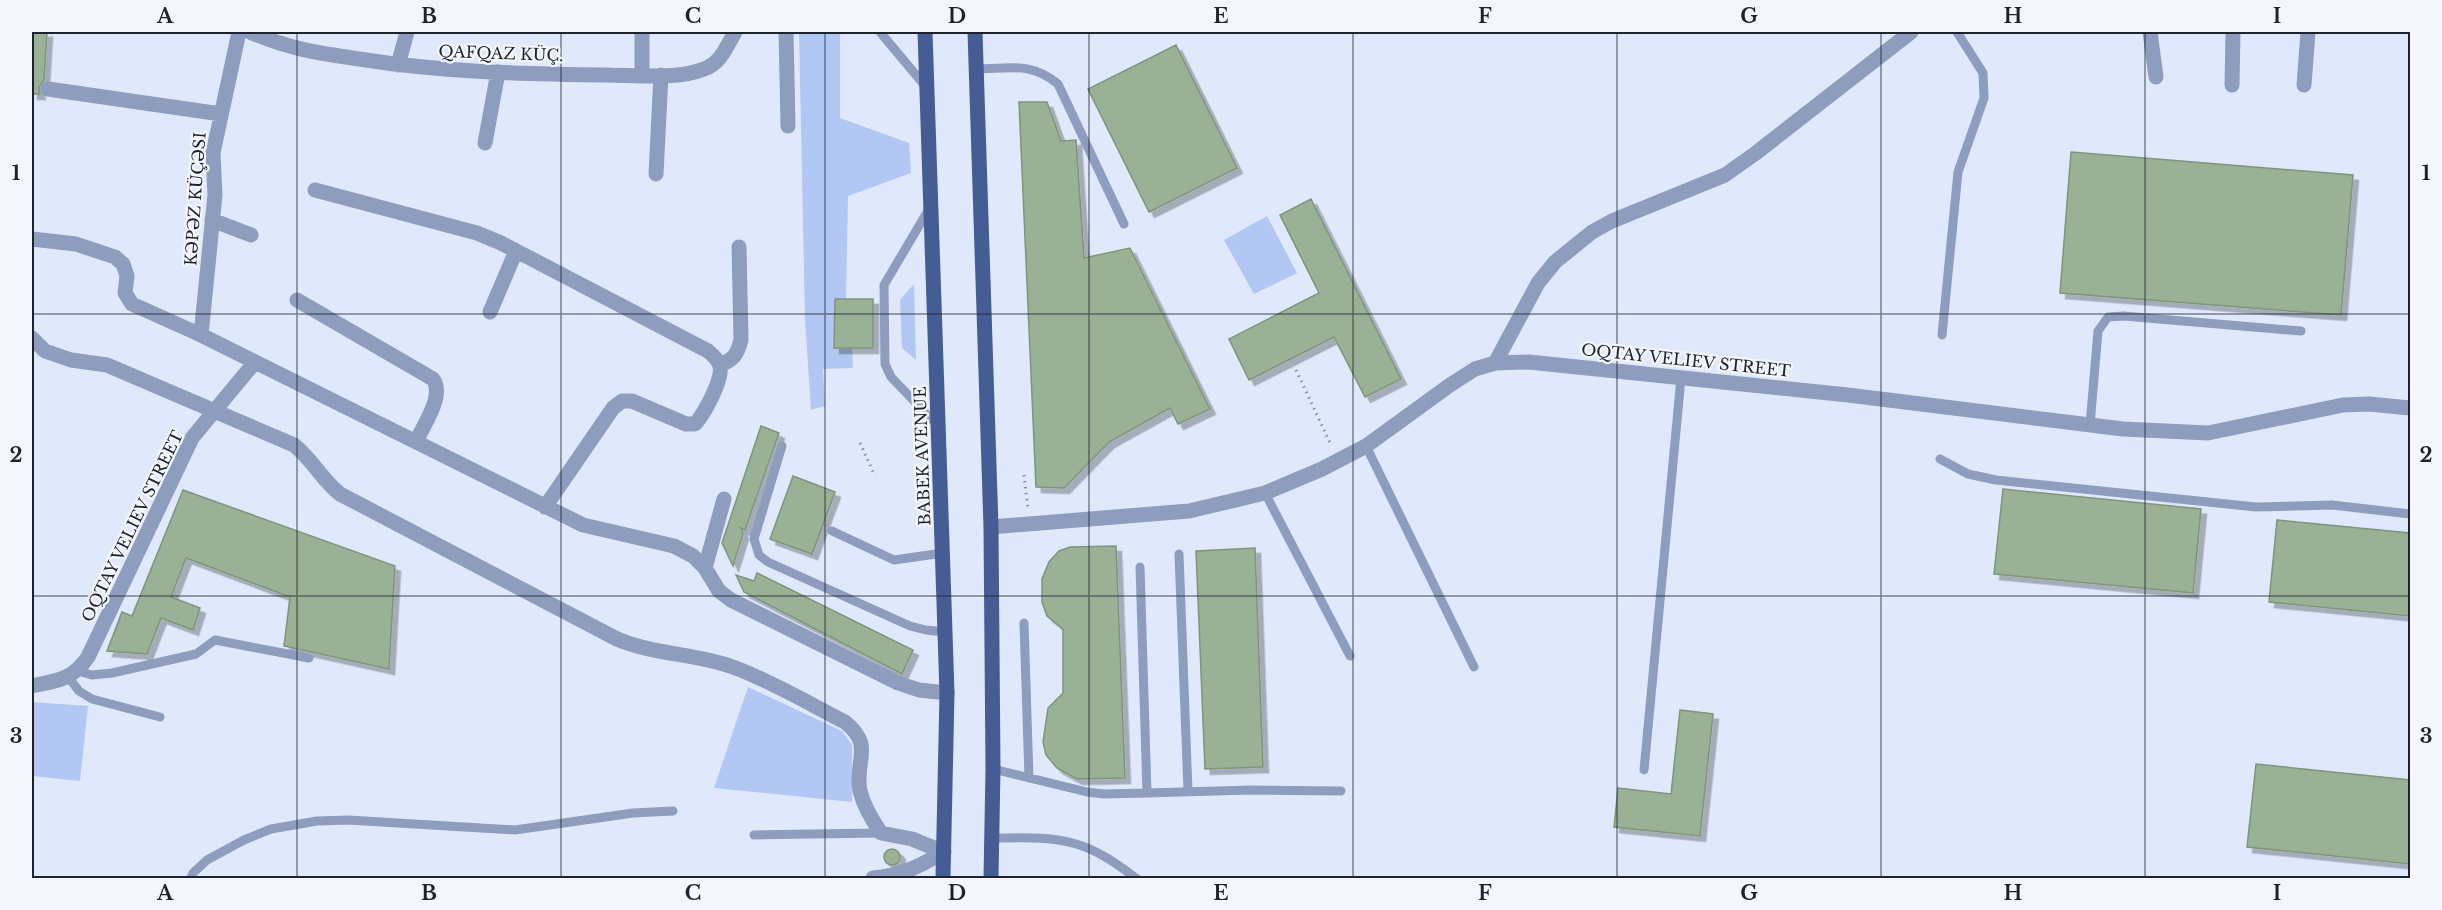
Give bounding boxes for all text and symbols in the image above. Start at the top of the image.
text: A [156,4,174,28]
text: B [421,4,437,28]
text: C [685,4,701,28]
text: D [948,4,966,28]
text: E [1213,4,1229,28]
text: F [1478,4,1492,28]
text: G [1740,4,1758,28]
text: H [2004,4,2023,28]
text: I [2273,4,2281,28]
street label: QAFQAZ KÜÇ. [438,41,564,65]
street label: KƏPƏZ KÜÇƏSI [180,131,210,267]
text: 1 [12,161,21,185]
text: 1 [2422,161,2431,185]
street label: OQTAY VELIEV STREET [1580,339,1792,381]
street label: BABEK AVENUE [910,386,934,526]
street label: OQTAY VELIEV STREET [77,427,187,625]
text: 2 [9,443,23,467]
text: 2 [2419,443,2433,467]
text: 3 [10,724,22,748]
text: 3 [2420,724,2432,748]
text: A [156,881,174,905]
text: B [421,881,437,905]
text: C [685,881,701,905]
text: D [948,881,966,905]
text: E [1213,881,1229,905]
text: F [1478,881,1492,905]
text: G [1740,881,1758,905]
text: H [2004,881,2023,905]
text: I [2273,881,2281,905]

